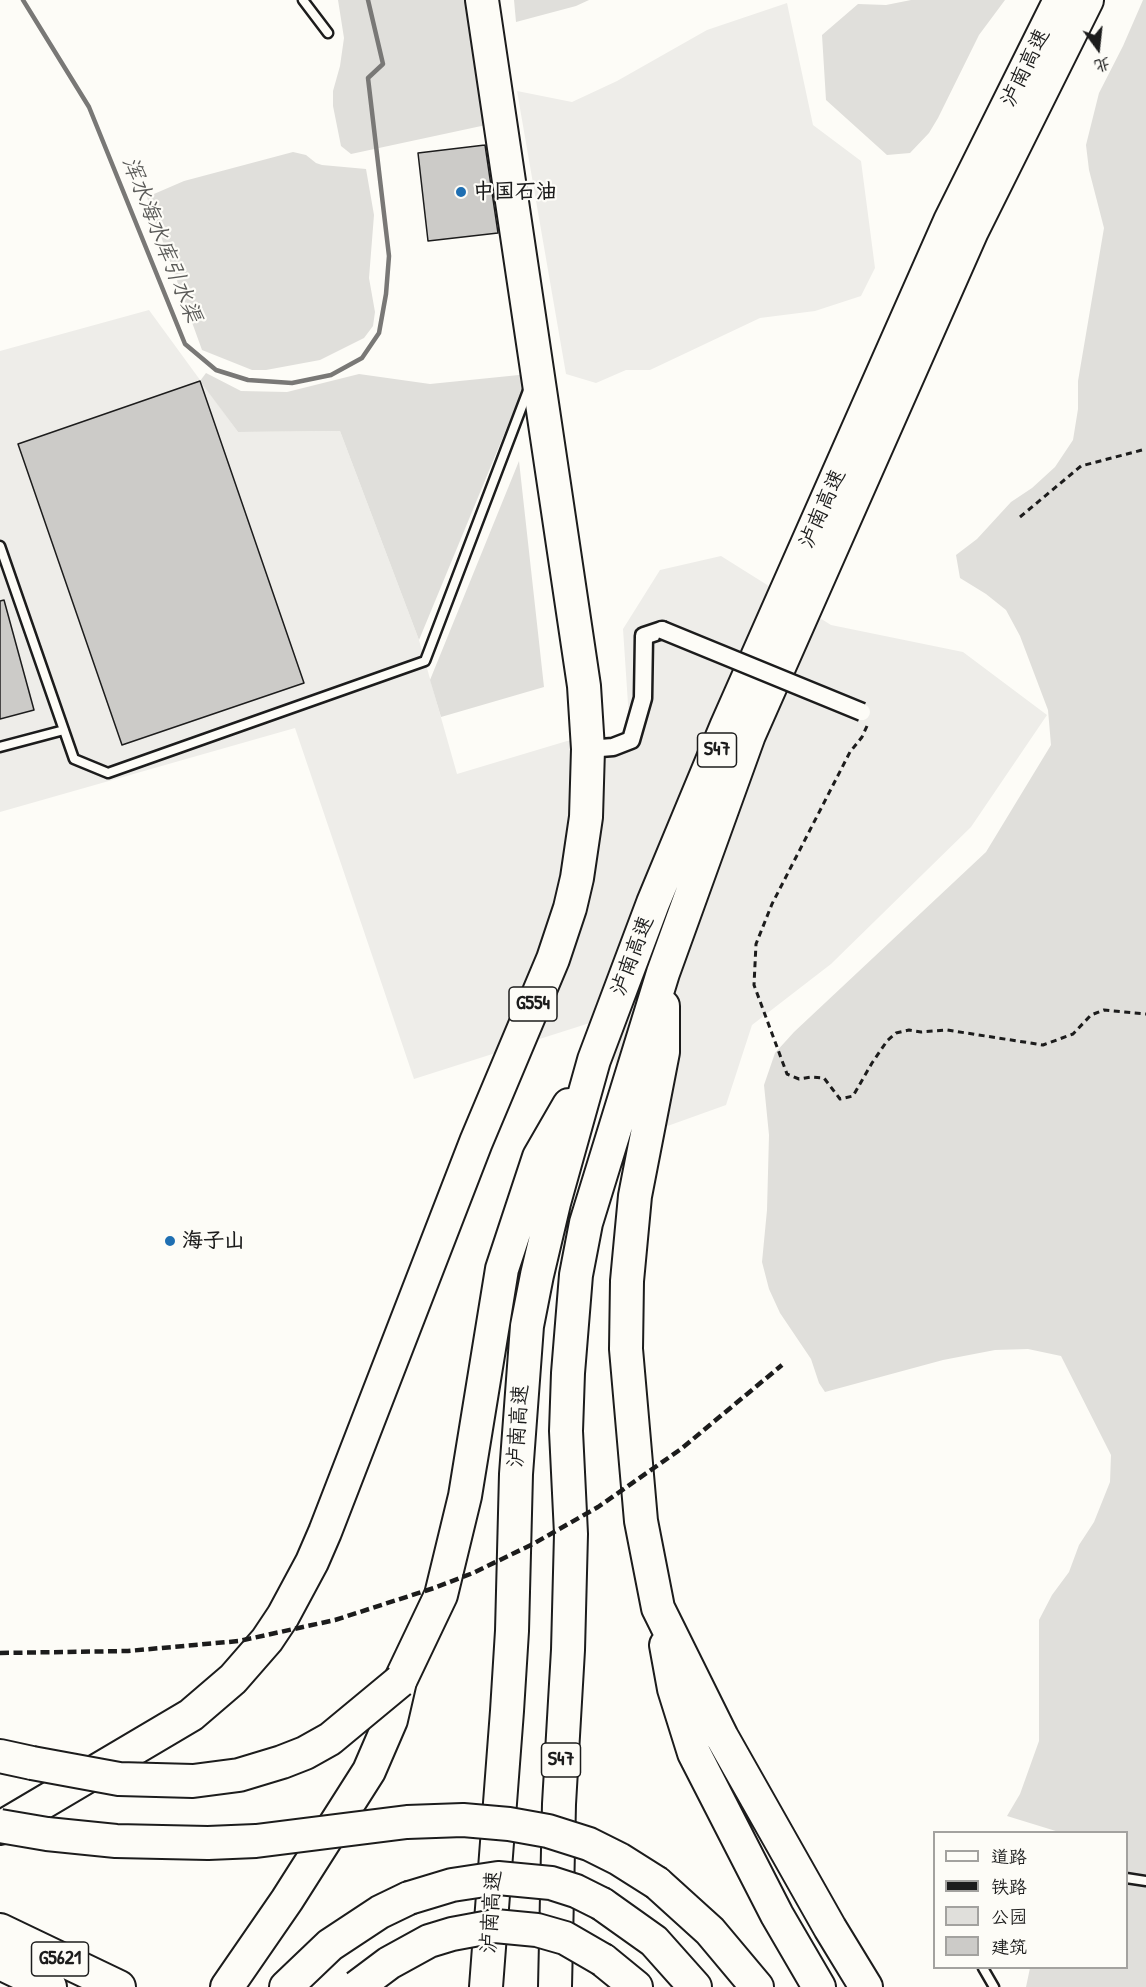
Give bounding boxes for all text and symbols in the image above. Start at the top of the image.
north arrow [1068,18,1128,78]
street label: 泸南高速 [996,25,1056,111]
text: 北 [1092,53,1113,78]
water label: 浑水海水库引水渠 [116,153,206,327]
place label: 中国石油 [473,179,557,205]
marker: 中国石油 [454,185,468,199]
street label: 泸南高速 [794,466,852,552]
road number: S47 [698,733,736,767]
street label: 泸南高速 [606,912,660,1000]
road number: G554 [509,987,557,1021]
place label: 海子山 [182,1228,245,1254]
marker: 海子山 [163,1234,177,1248]
street label: 泸南高速 [504,1383,534,1469]
road number: S47 [542,1743,580,1777]
legend [933,1831,1128,1969]
text: 道路 [991,1844,1027,1869]
street label: 泸南高速 [477,1869,507,1955]
text: 铁路 [991,1874,1027,1899]
text: 公园 [991,1904,1027,1929]
text: 建筑 [991,1934,1027,1959]
road number: G5621 [32,1942,88,1976]

